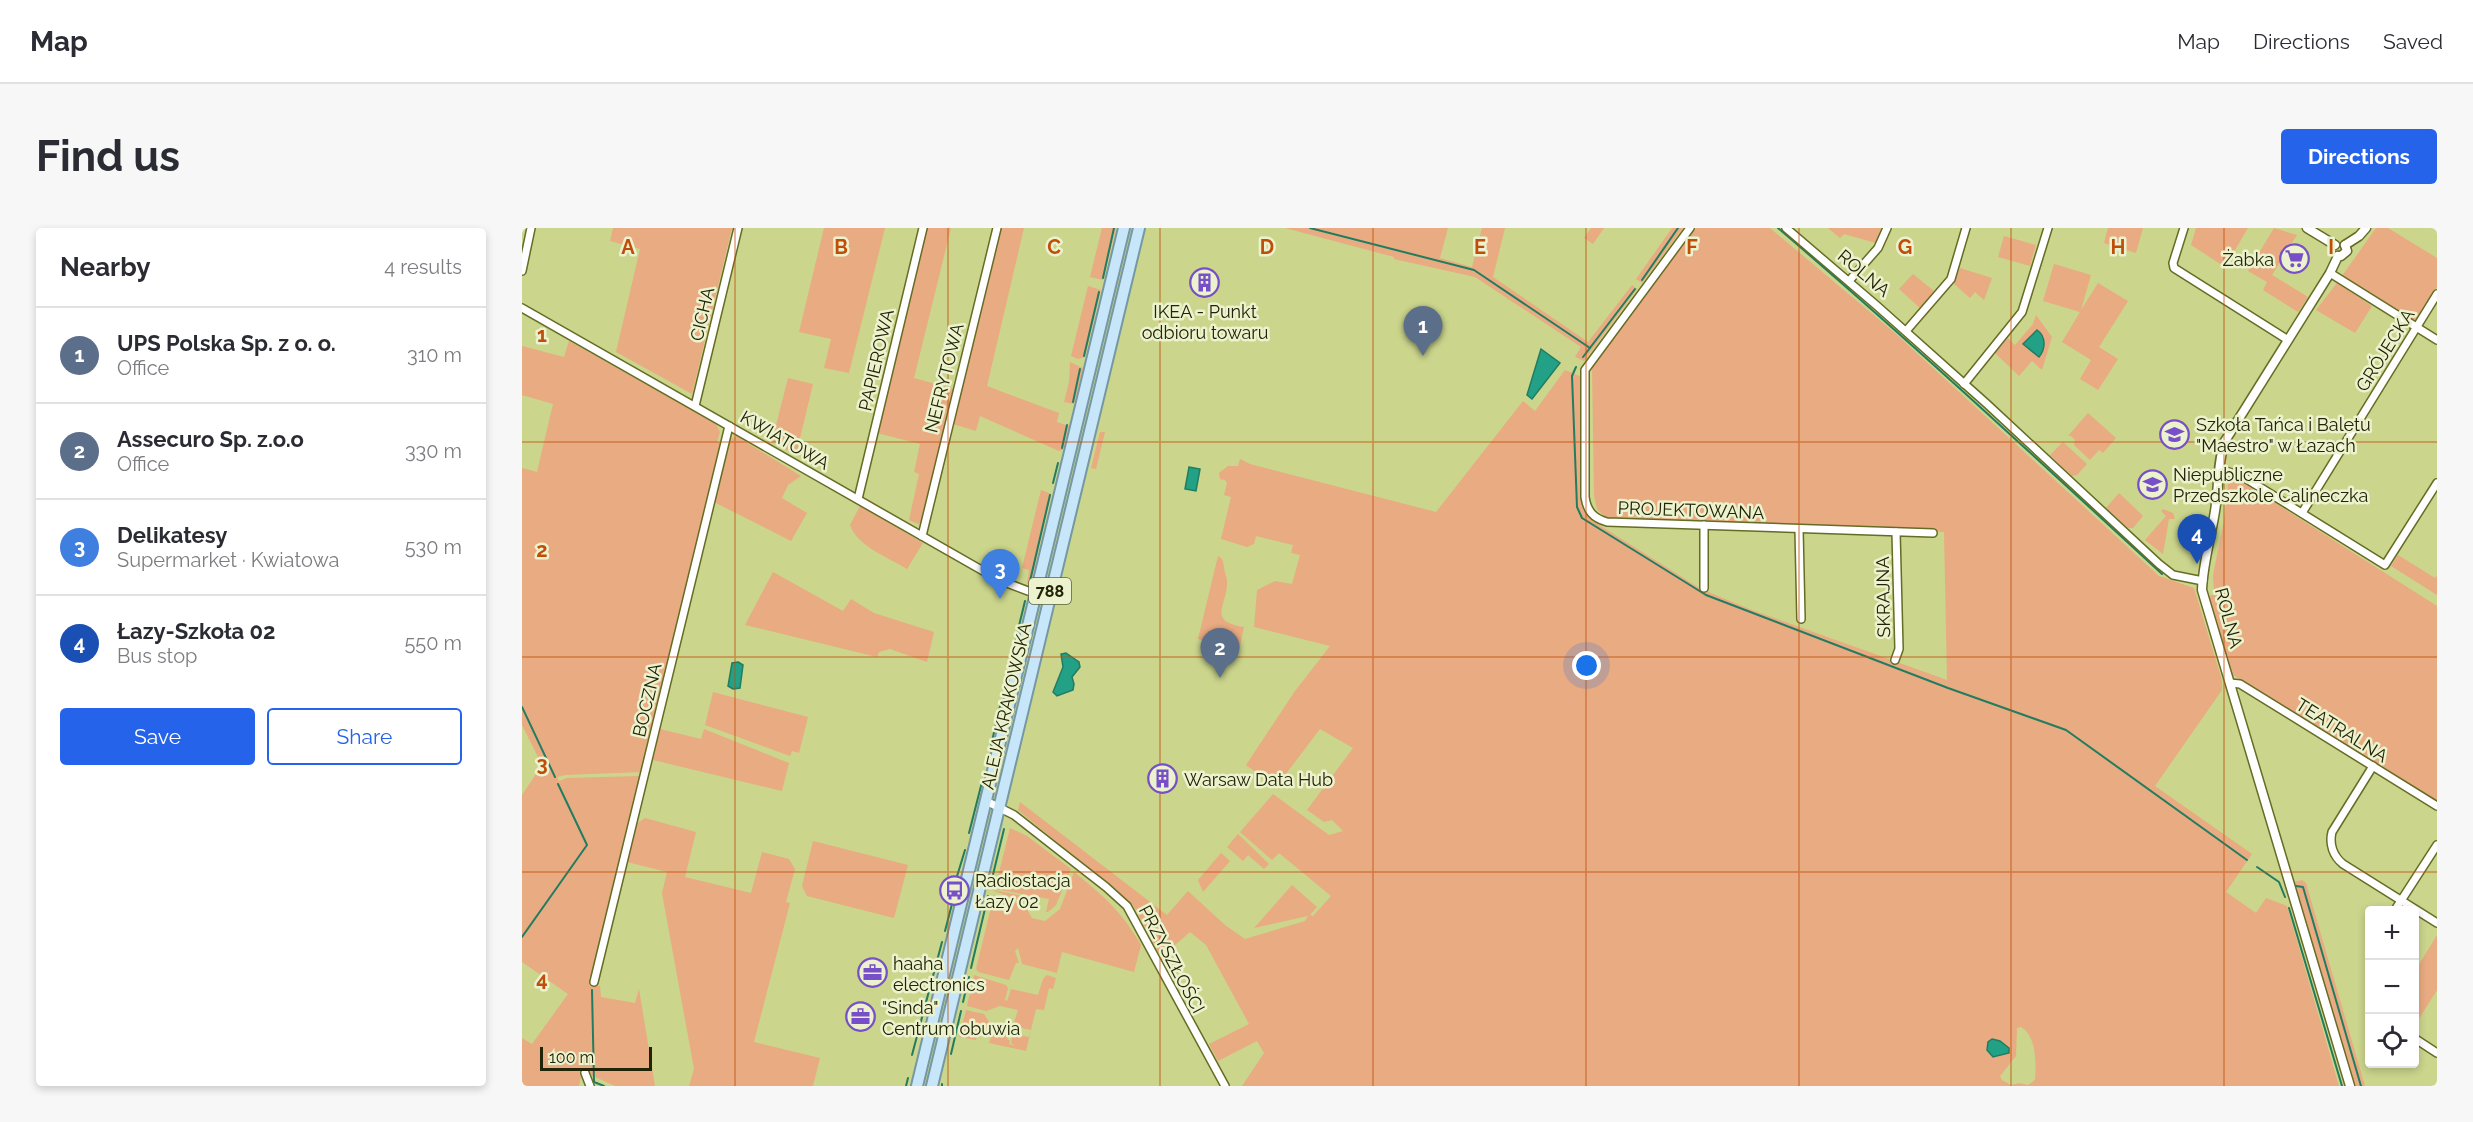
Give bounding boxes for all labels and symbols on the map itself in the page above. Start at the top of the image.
text: A [621,235,635,259]
text: B [834,235,848,259]
text: C [1047,235,1061,259]
text: D [1260,235,1274,259]
text: E [1474,235,1486,259]
text: F [1686,235,1698,259]
text: G [1898,235,1912,259]
text: H [2111,235,2125,259]
text: I [2328,235,2334,259]
supermarket icon: Żabka [2279,243,2311,275]
street label: ROLNA [1834,245,1894,301]
place label: Żabka [2222,249,2274,270]
building icon: IKEA - Punkt odbioru towaru [1189,266,1221,298]
street label: CICHA [686,285,718,343]
place label: IKEA - Punkt odbioru towaru [1142,301,1268,343]
street label: GRÓJECKA [2351,304,2419,395]
pin: 1 [1404,306,1442,356]
street label: PAPIEROWA [854,307,898,413]
street label: NEFRYTOWA [920,321,968,435]
text: 1 [537,323,547,347]
street label: KWIATOWA [737,406,833,474]
place label: Szkoła Tańca i Baletu "Maestro" w Łazach [2196,414,2371,456]
school or university icon: Szkoła Tańca i Baletu "Maestro" w Łazach [2159,418,2191,450]
place label: Niepubliczne Przedszkole Calineczka [2173,464,2368,506]
school or university icon: Niepubliczne Przedszkole Calineczka [2136,468,2168,500]
street label: PROJEKTOWANA [1617,497,1765,523]
pin: 4 [2178,514,2216,564]
text: 2 [536,538,548,562]
pin: 3 [980,550,1020,599]
street label: SKRAJNA [1872,556,1894,638]
road number: 788 [1029,578,1071,604]
street label: ROLNA [2211,585,2247,651]
street label: ALEJA KRAKOWSKA [977,620,1035,792]
pin: 2 [1200,628,1240,678]
your location [1572,651,1601,680]
street label: BOCZNA [628,661,666,739]
street label: TEATRALNA [2292,693,2392,767]
text: 3 [536,752,548,776]
building icon: Warsaw Data Hub [1147,763,1179,795]
place label: Warsaw Data Hub [1184,769,1333,790]
place label: Radiostacja Łazy 02 [975,870,1071,912]
bus stop icon: Radiostacja Łazy 02 [938,874,970,906]
street label: PRZYSZŁOŚCI [1135,901,1210,1017]
place label: haaha electronics [893,953,985,995]
office icon: haaha electronics [856,957,888,989]
text: 4 [536,967,548,991]
place label: "Sinda" Centrum obuwia [882,997,1020,1039]
office icon: "Sinda" Centrum obuwia [845,1001,877,1033]
scale bar [540,1044,652,1072]

